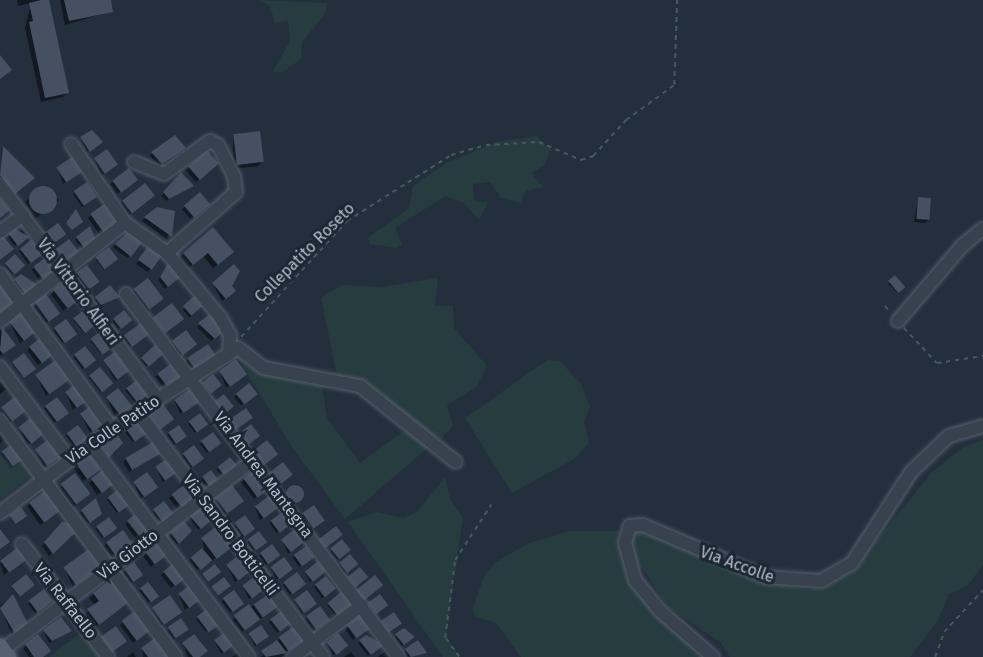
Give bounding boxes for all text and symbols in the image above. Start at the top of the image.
street label: Collepatito Roseto [251,199,359,307]
street label: Via Vittorio Alfieri [33,235,123,349]
street label: Via Colle Patito [62,392,164,468]
street label: Via Andrea Mantegna [209,408,317,542]
street label: Via Sandro Botticelli [178,470,282,600]
street label: Via Giotto [94,526,162,584]
street label: Via Accolle [697,543,777,587]
street label: Via Raffaello [29,559,101,643]

